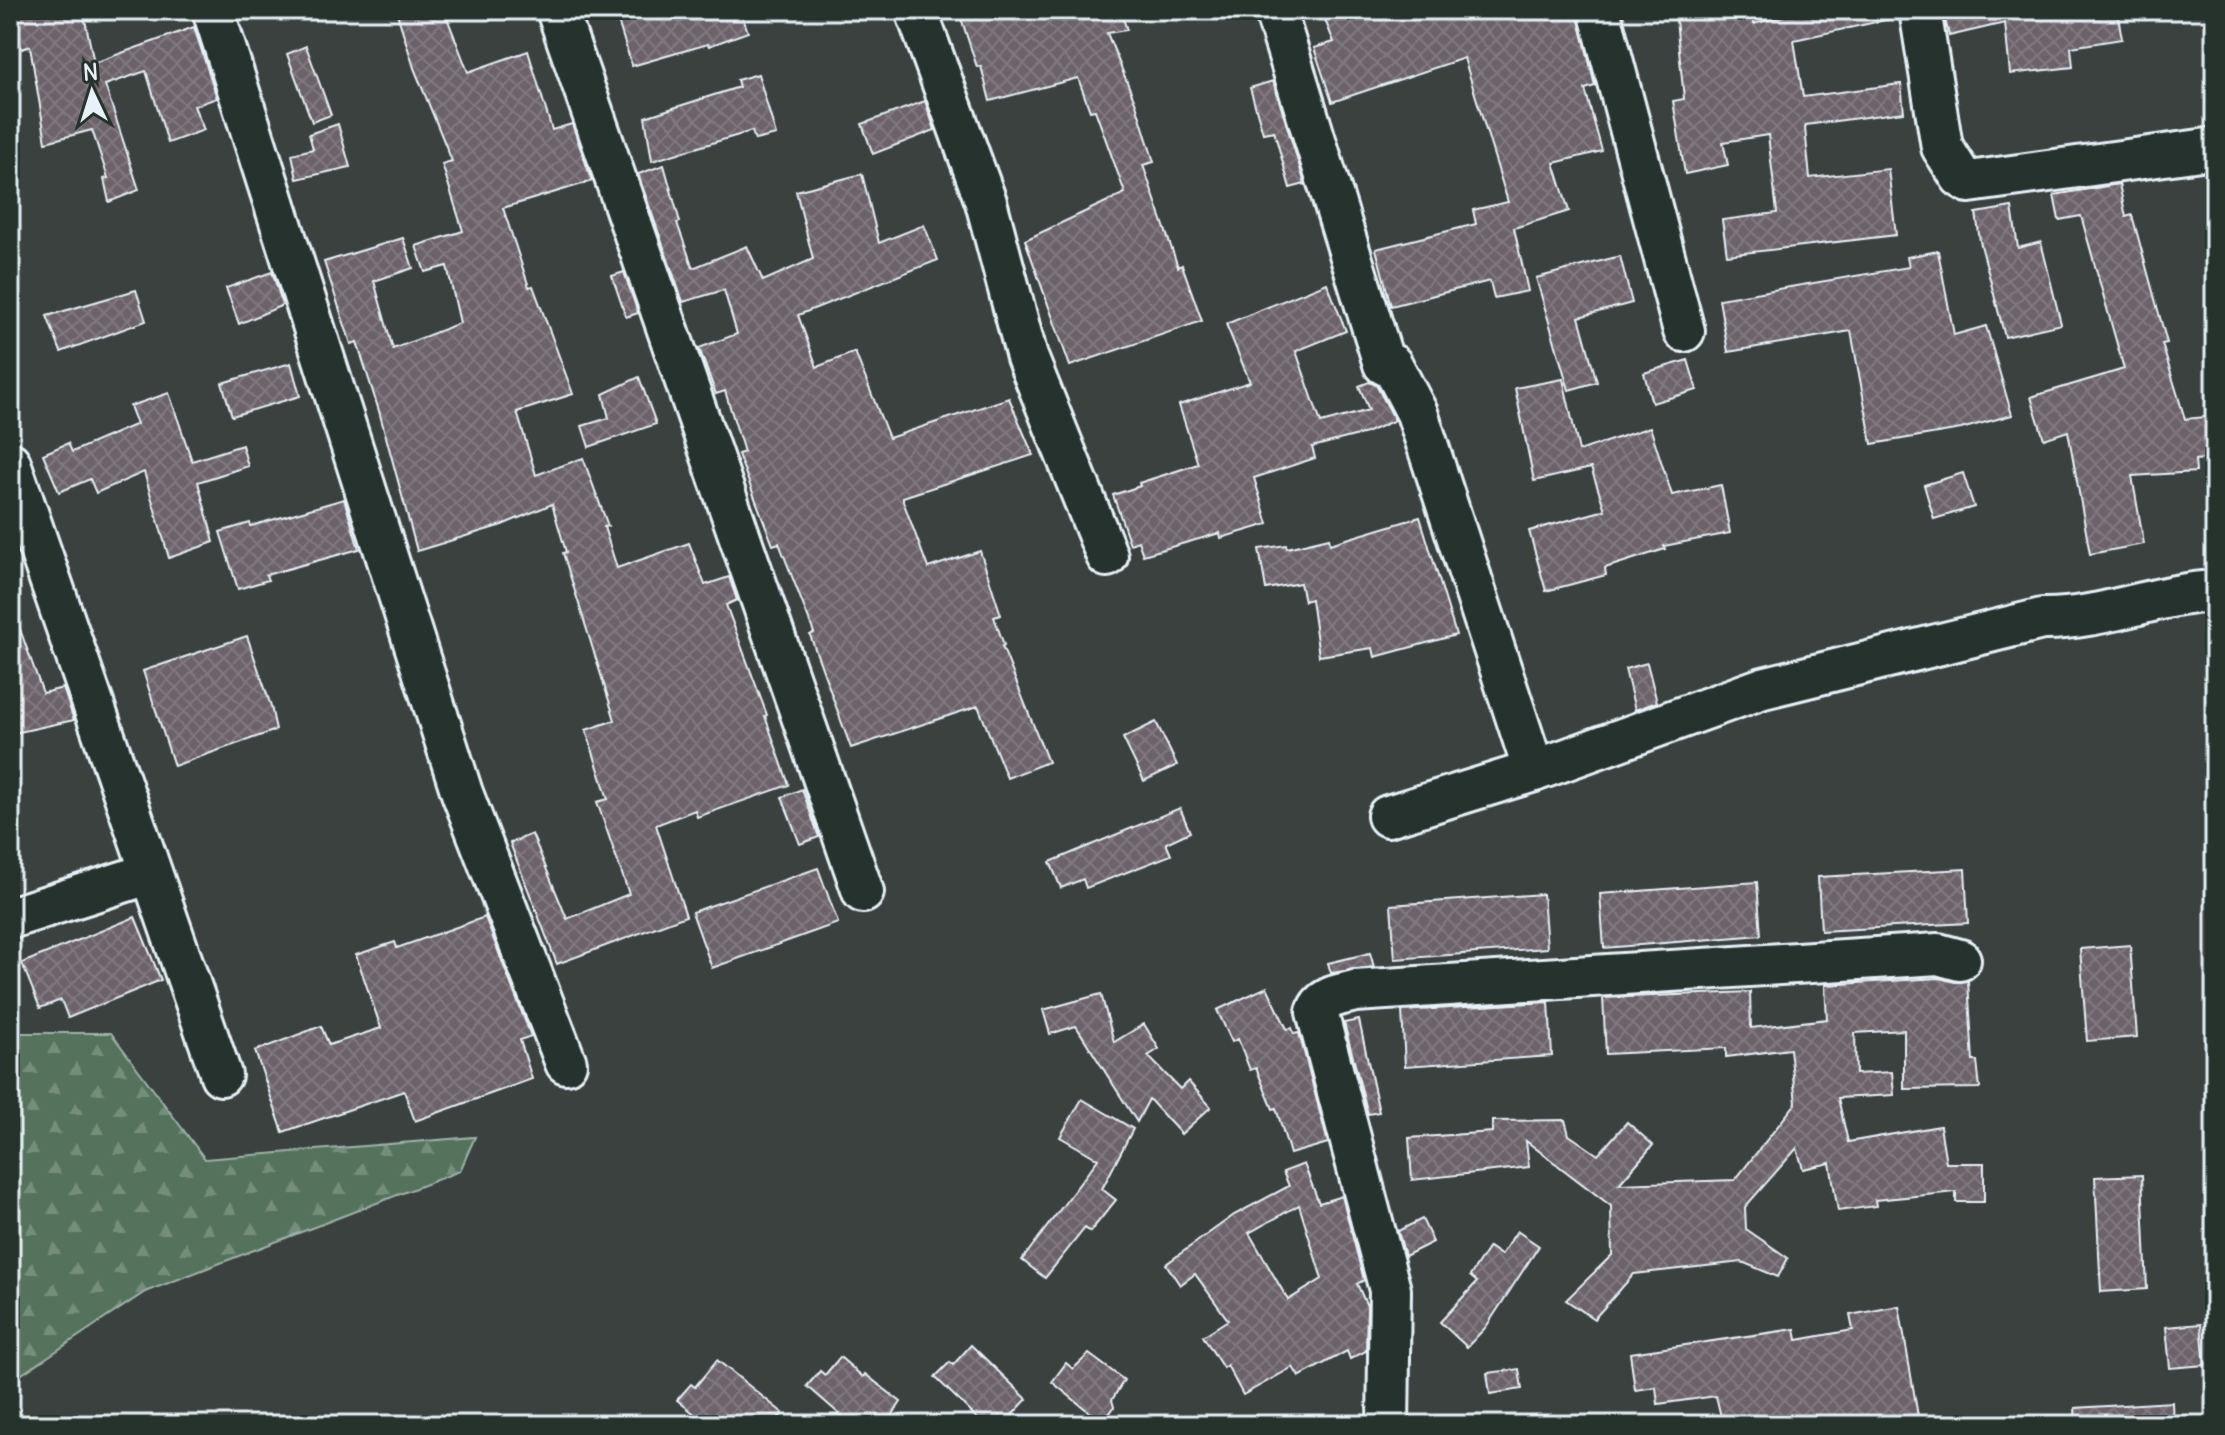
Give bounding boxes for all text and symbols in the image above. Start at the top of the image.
north arrow [52,52,132,132]
text: N [82,58,99,87]

